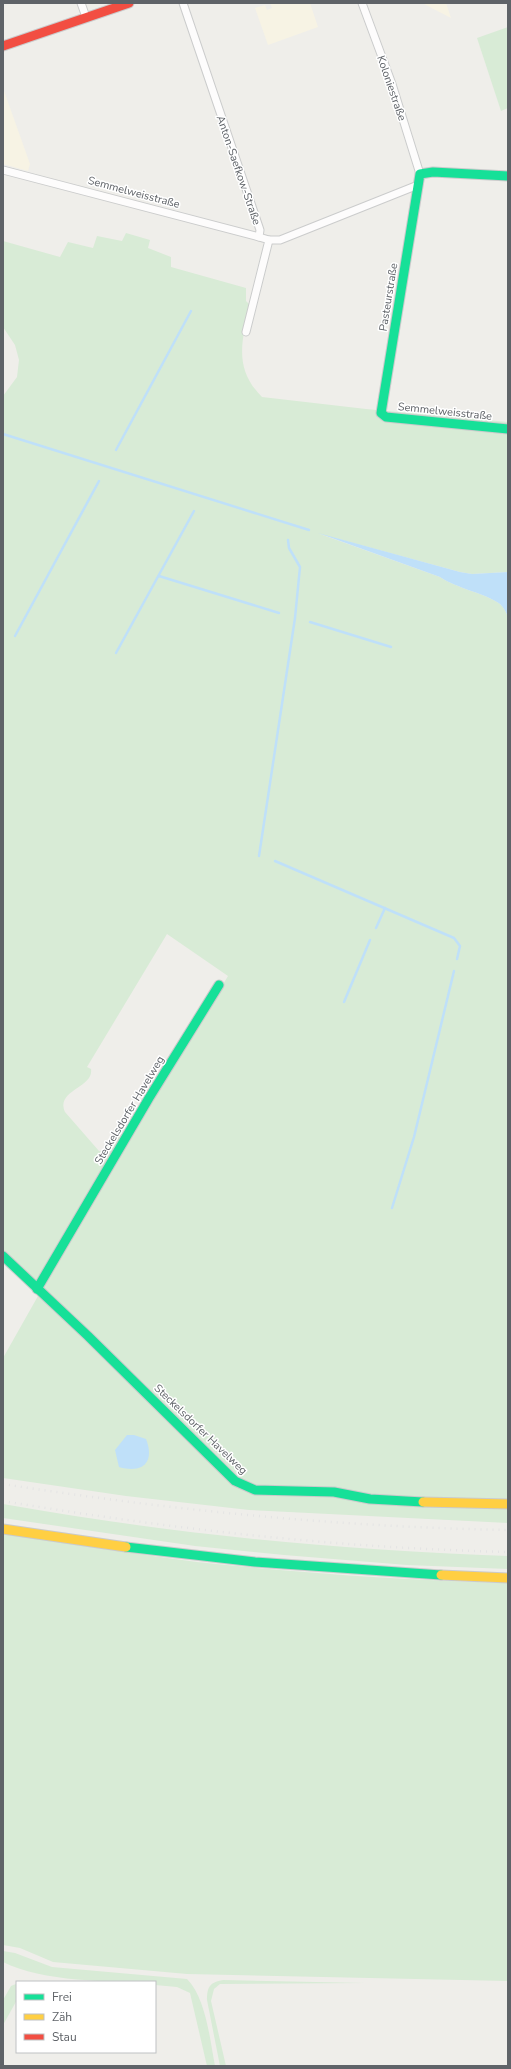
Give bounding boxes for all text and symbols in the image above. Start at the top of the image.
street label: Koloniestraße [373,53,410,123]
street label: Anton-Saefkow-Straße [213,113,264,227]
street label: Semmelweisstraße [86,173,182,212]
street label: Pasteurstraße [376,262,401,332]
street label: Semmelweisstraße [397,399,493,424]
street label: Steckelsdorfer Havelweg [91,1053,168,1167]
street label: Steckelsdorfer Havelweg [151,1381,251,1478]
legend [16,1981,156,2053]
text: Frei [52,1989,72,2005]
text: Zäh [52,2009,72,2025]
text: Stau [52,2029,77,2045]

